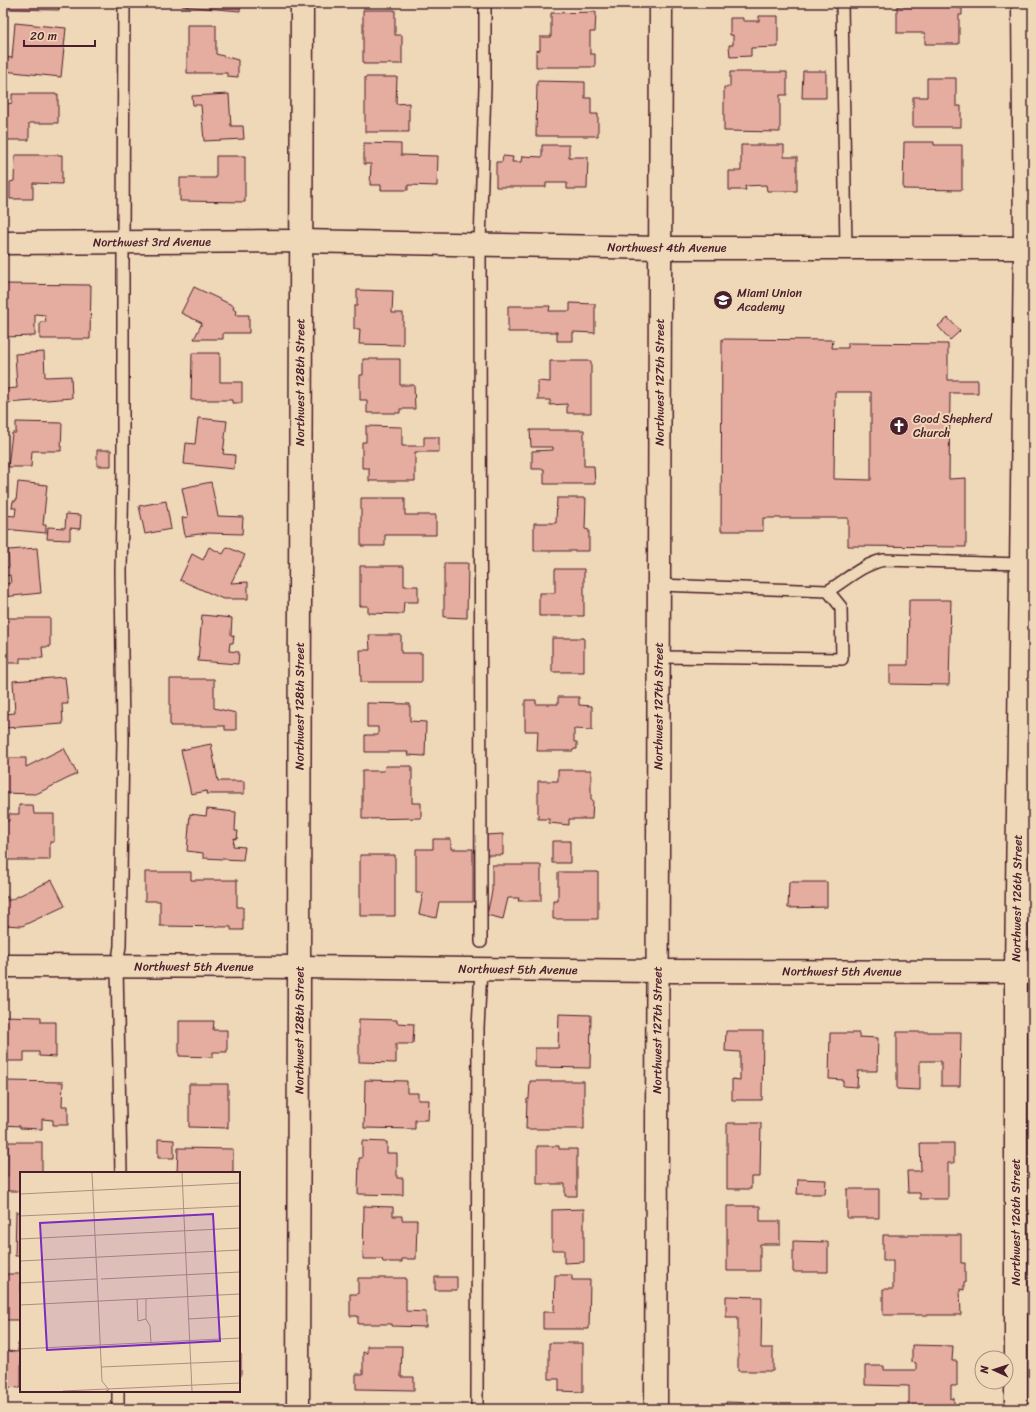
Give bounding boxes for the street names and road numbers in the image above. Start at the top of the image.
street label: Northwest 3rd Avenue [93,231,211,253]
street label: Northwest 4th Avenue [607,236,727,259]
street label: Northwest 128th Street [289,318,311,446]
street label: Northwest 127th Street [648,318,671,446]
street label: Northwest 128th Street [289,642,311,770]
street label: Northwest 127th Street [647,642,670,770]
street label: Northwest 126th Street [1005,834,1029,962]
street label: Northwest 5th Avenue [134,955,254,978]
street label: Northwest 5th Avenue [458,958,578,981]
street label: Northwest 5th Avenue [782,960,902,983]
street label: Northwest 128th Street [288,966,310,1094]
street label: Northwest 127th Street [646,966,669,1094]
street label: Northwest 126th Street [1005,1158,1027,1286]

